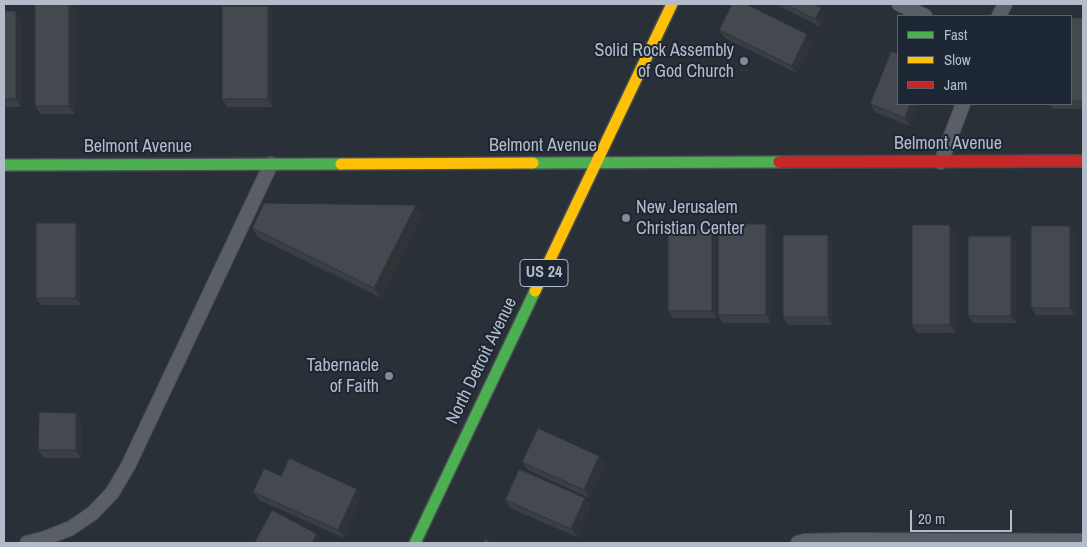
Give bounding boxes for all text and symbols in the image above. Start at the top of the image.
legend [897,15,1072,105]
text: Fast [944,24,967,45]
place label: Solid Rock Assembly of God Church [595,40,734,82]
text: Slow [944,49,971,70]
marker: Solid Rock Assembly of God Church [738,55,750,67]
text: Jam [944,74,967,95]
street label: Belmont Avenue [894,133,1002,155]
street label: Belmont Avenue [489,135,597,157]
street label: Belmont Avenue [84,136,192,158]
place label: New Jerusalem Christian Center [636,197,744,240]
marker: New Jerusalem Christian Center [620,212,632,224]
road number: US 24 [520,260,568,286]
street label: North Detroit Avenue [442,294,522,428]
place label: Tabernacle of Faith [307,355,379,398]
marker: Tabernacle of Faith [383,370,395,382]
scale bar [912,500,1014,532]
text: 20 m [918,508,945,529]

